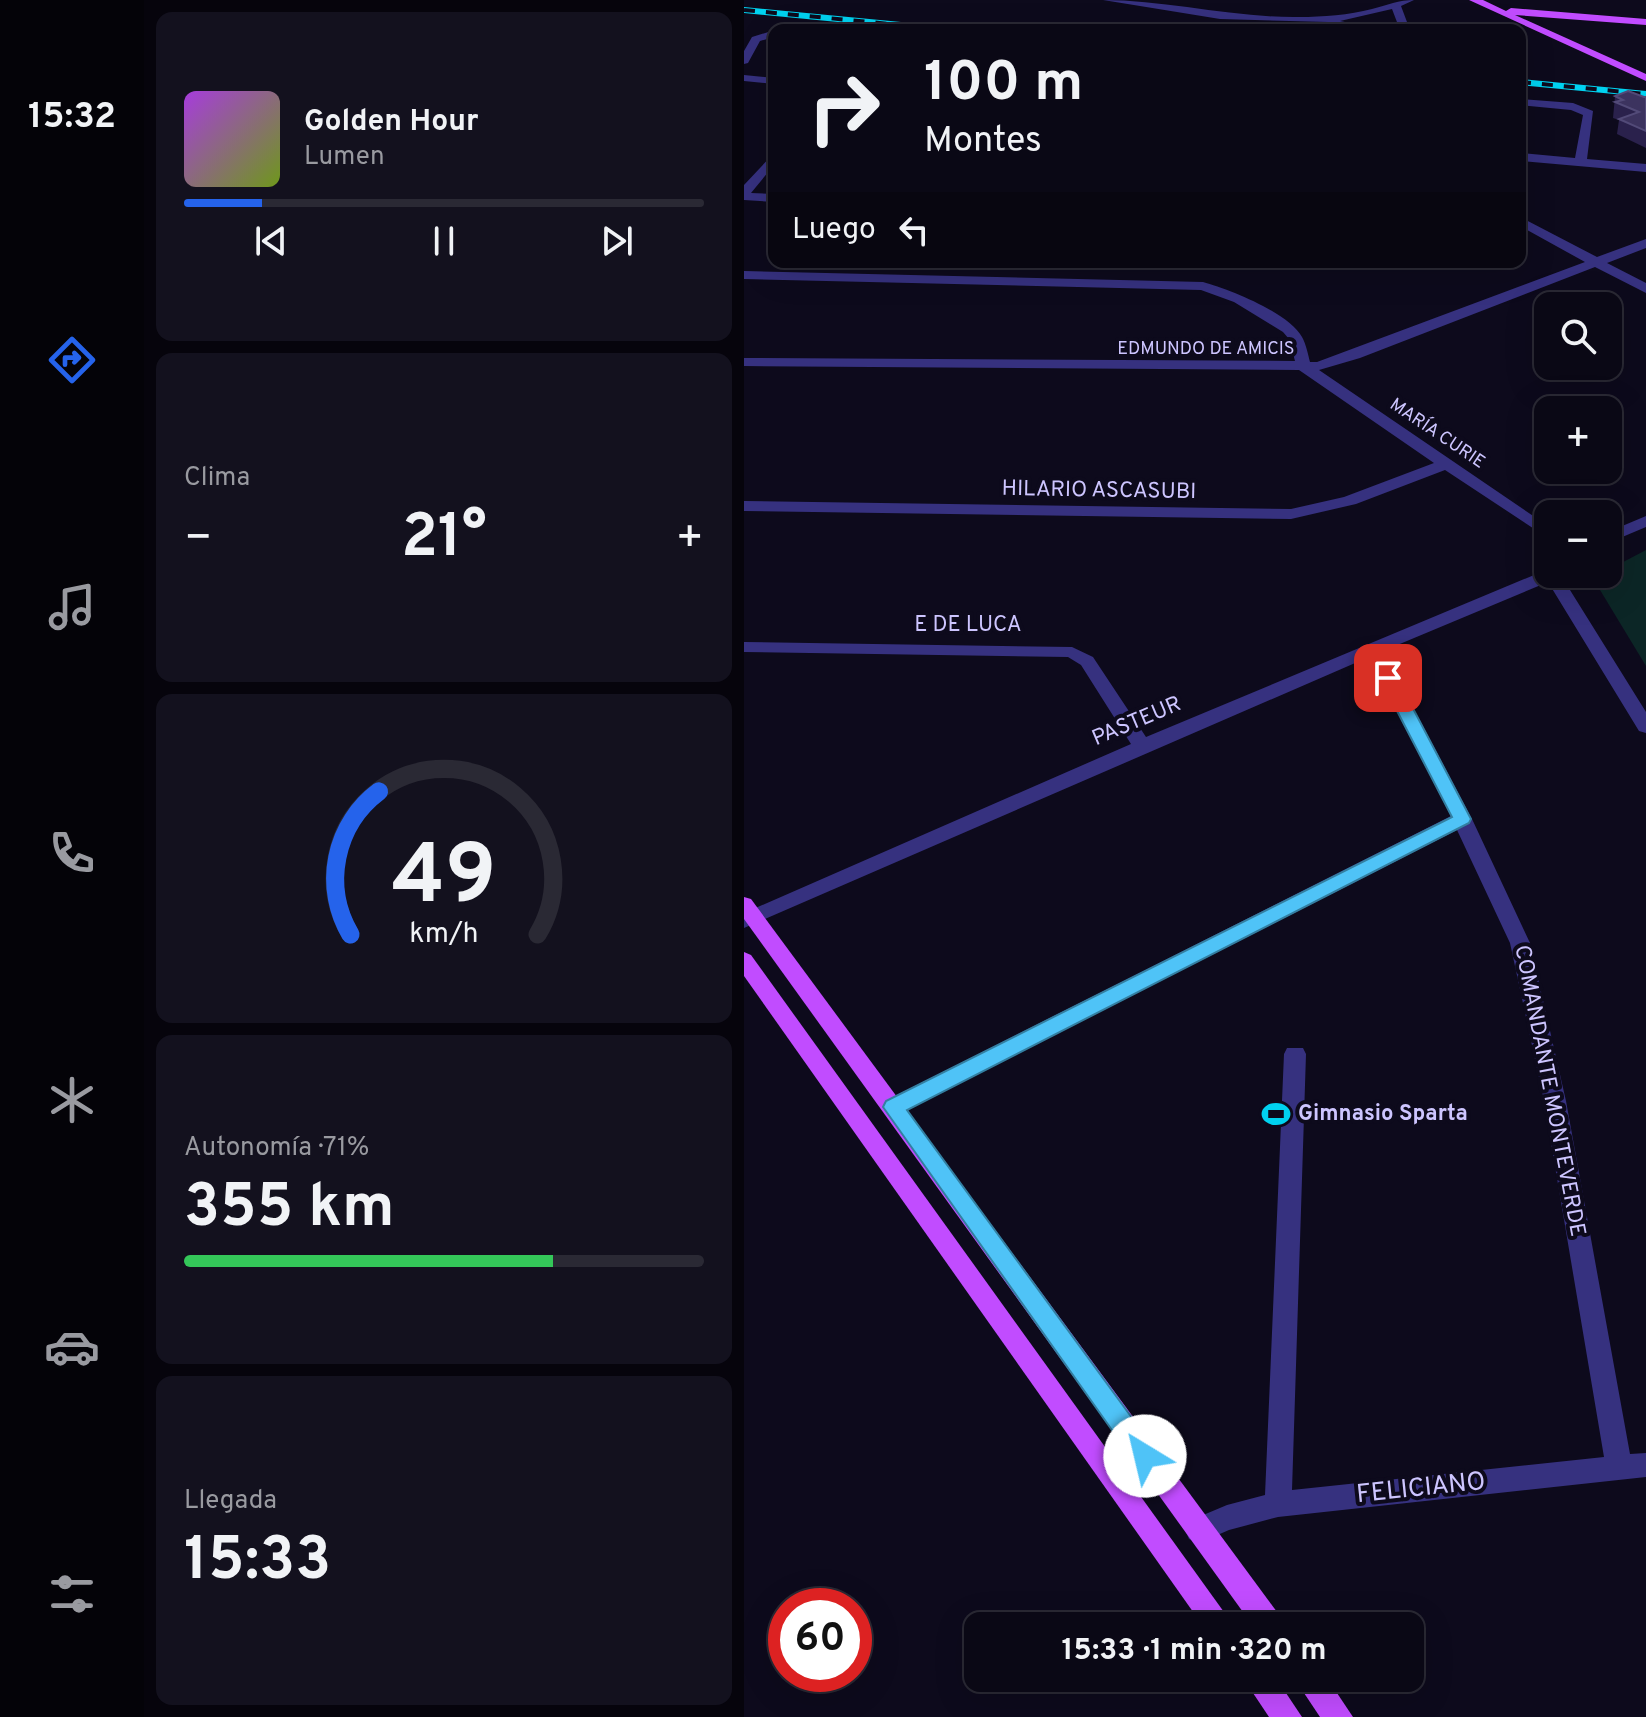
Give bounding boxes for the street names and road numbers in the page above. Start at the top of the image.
street label: EDMUNDO DE AMICIS [1117,338,1295,361]
street label: MARÍA CURIE [1385,392,1490,474]
street label: HILARIO ASCASUBI [1001,476,1197,506]
street label: E DE LUCA [914,612,1022,639]
street label: PASTEUR [1088,691,1186,753]
street label: COMANDANTE MONTEVERDE [1507,943,1591,1239]
street label: FELICIANO [1355,1466,1487,1512]

